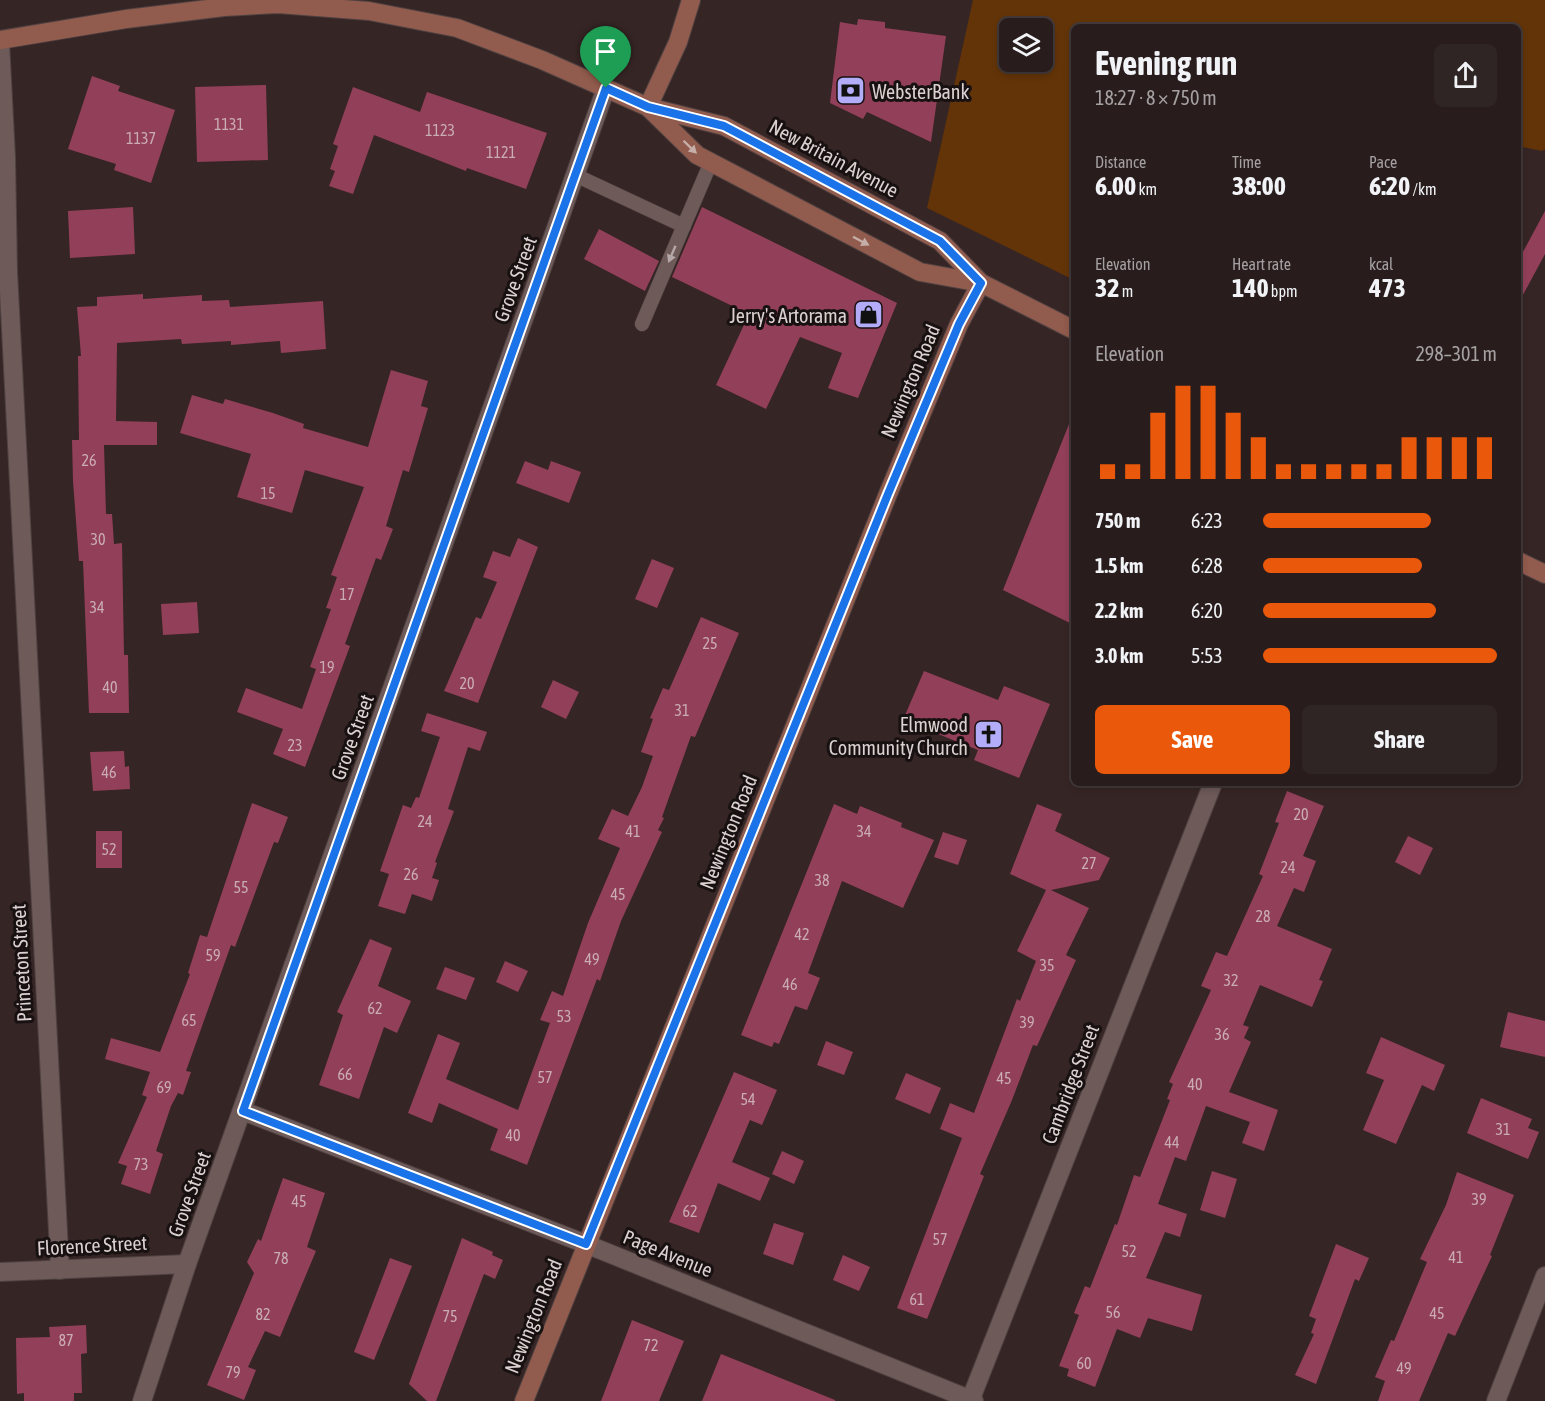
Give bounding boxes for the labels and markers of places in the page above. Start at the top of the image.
pin [580,26,631,88]
bank icon: WebsterBank [835,75,867,107]
place label: WebsterBank [872,80,970,103]
shop icon: Jerry's Artorama [852,299,884,331]
place label: Jerry's Artorama [729,304,847,327]
place label: Elmwood Community Church [829,713,968,759]
church icon: Elmwood Community Church [973,719,1005,751]

